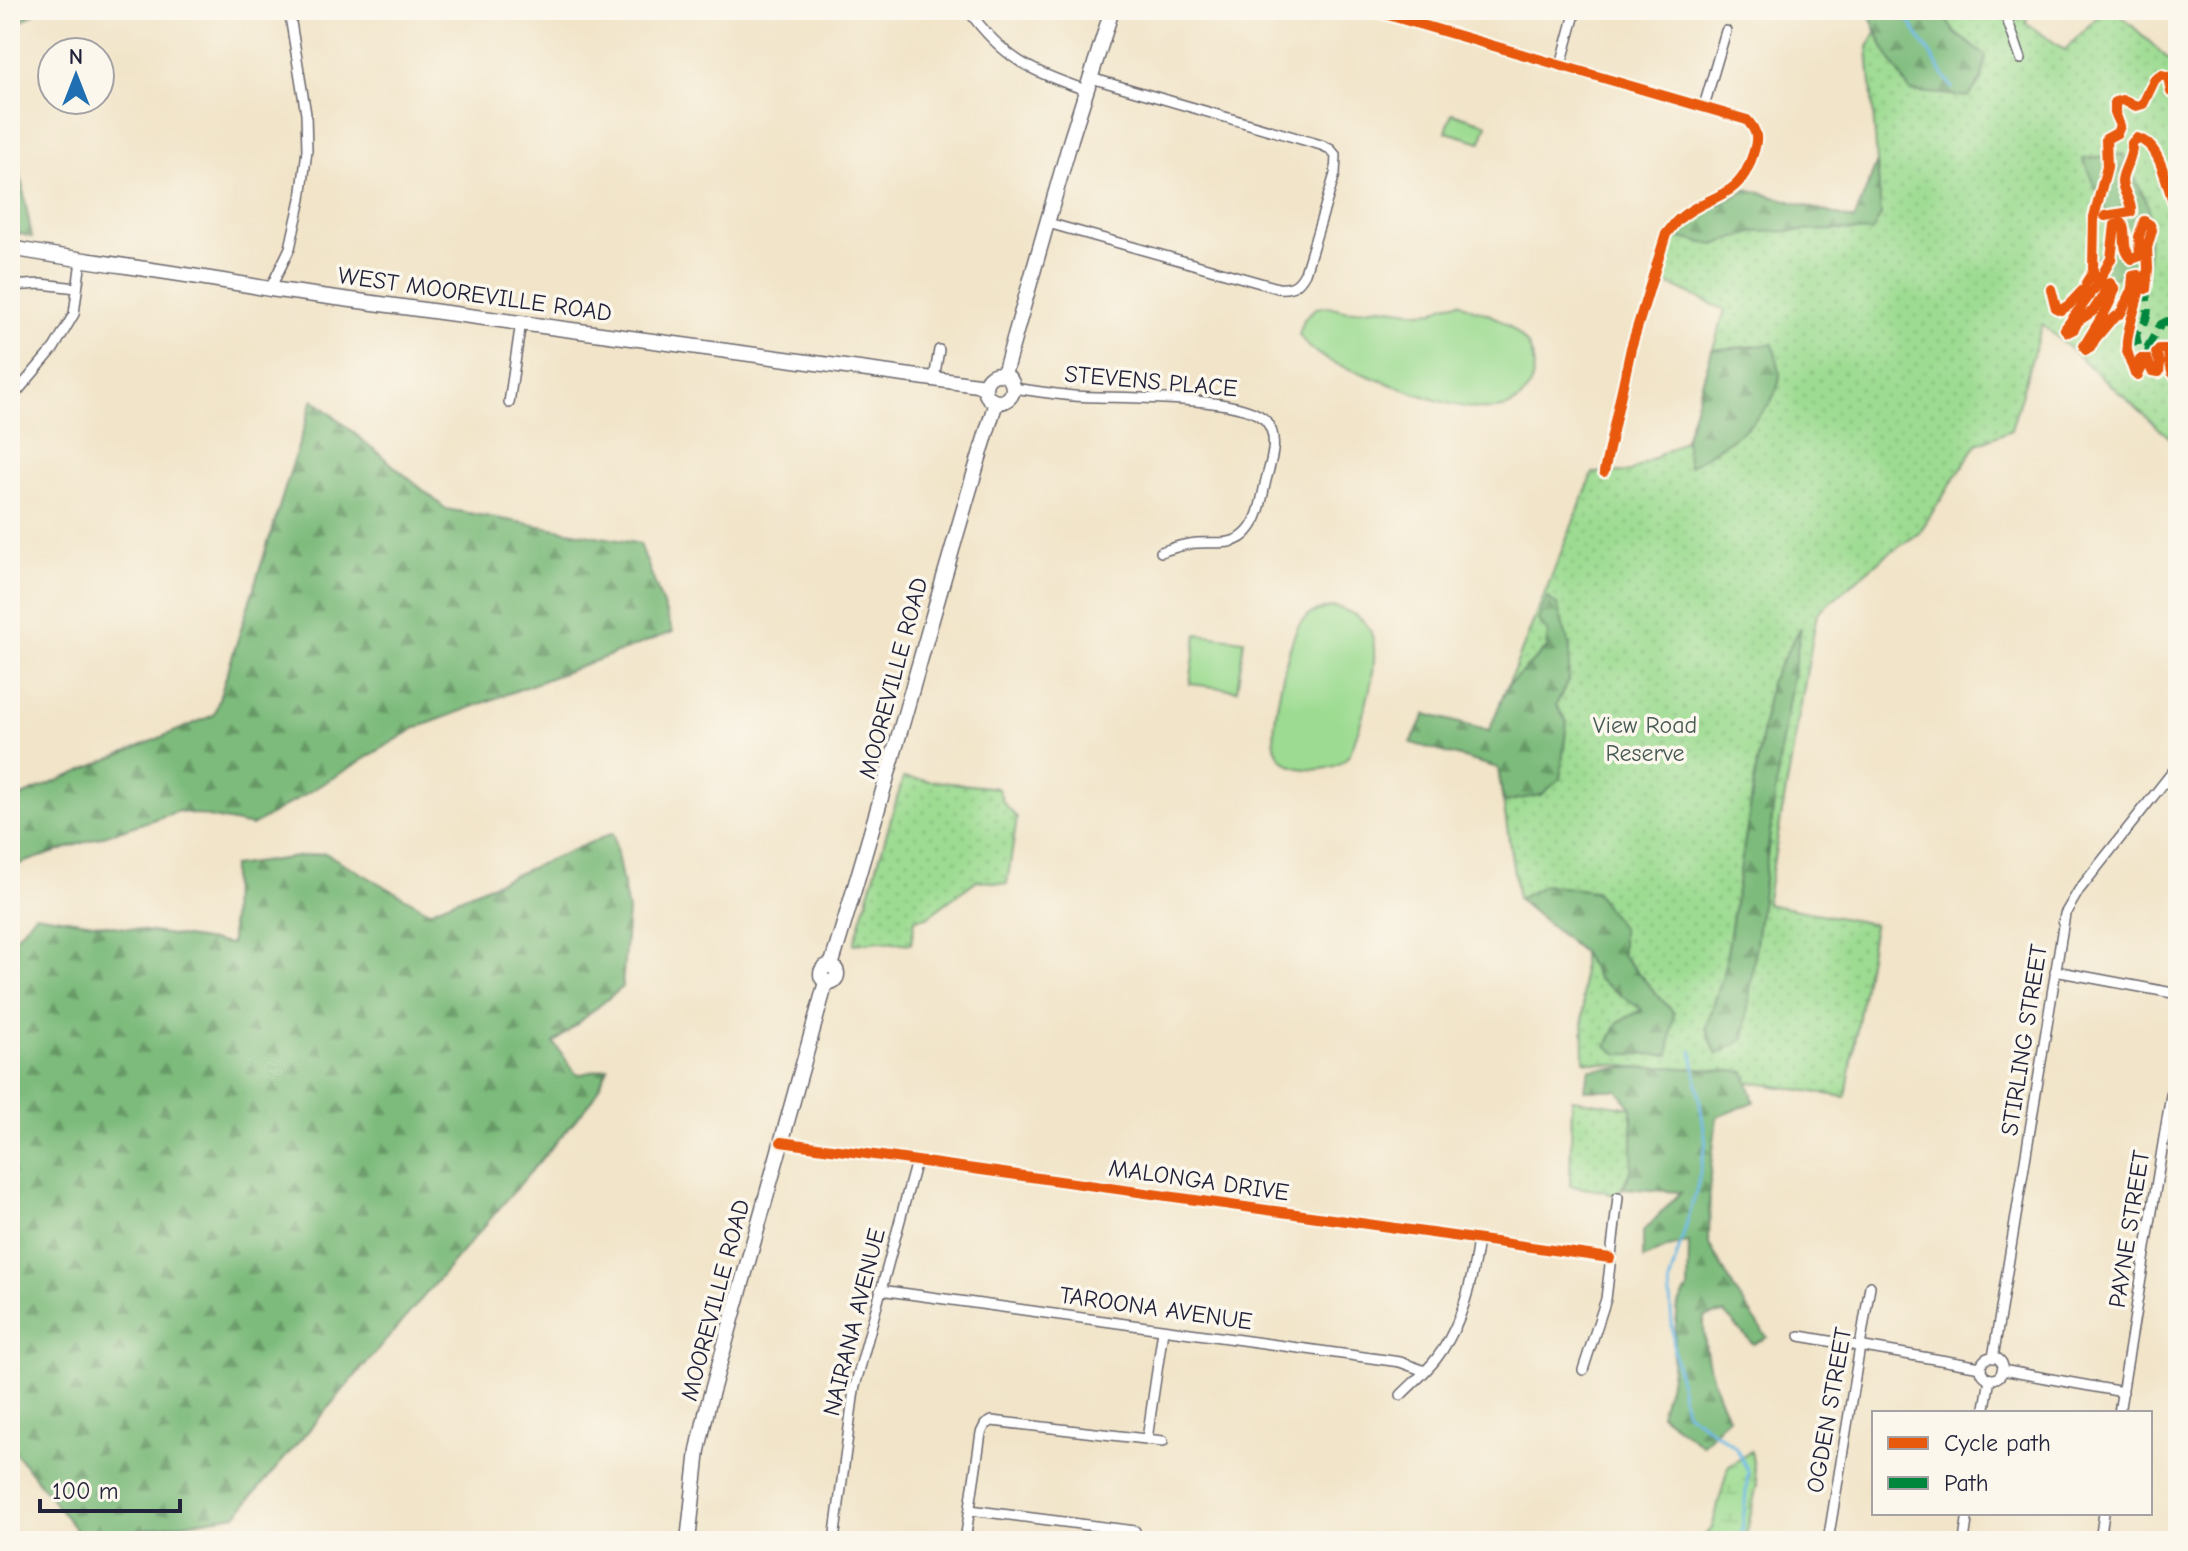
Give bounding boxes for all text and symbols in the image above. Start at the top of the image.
north arrow [36,36,116,116]
text: N [69,44,83,70]
street label: WEST MOOREVILLE ROAD [336,261,614,327]
street label: STEVENS PLACE [1064,360,1238,402]
street label: MOOREVILLE ROAD [853,574,933,782]
park label: View Road Reserve [1593,711,1697,767]
street label: STIRLING STREET [1995,942,2053,1138]
street label: PAYNE STREET [2103,1148,2155,1310]
street label: MALONGA DRIVE [1107,1153,1291,1207]
street label: MOOREVILLE ROAD [675,1196,755,1404]
street label: NAIRANA AVENUE [817,1225,891,1419]
street label: TAROONA AVENUE [1058,1281,1254,1335]
street label: OGDEN STREET [1801,1325,1857,1495]
legend [1872,1411,2152,1515]
text: Cycle path [1944,1429,2051,1457]
scale bar [40,1463,180,1513]
text: Path [1944,1469,1989,1497]
text: 100 m [52,1477,119,1505]

